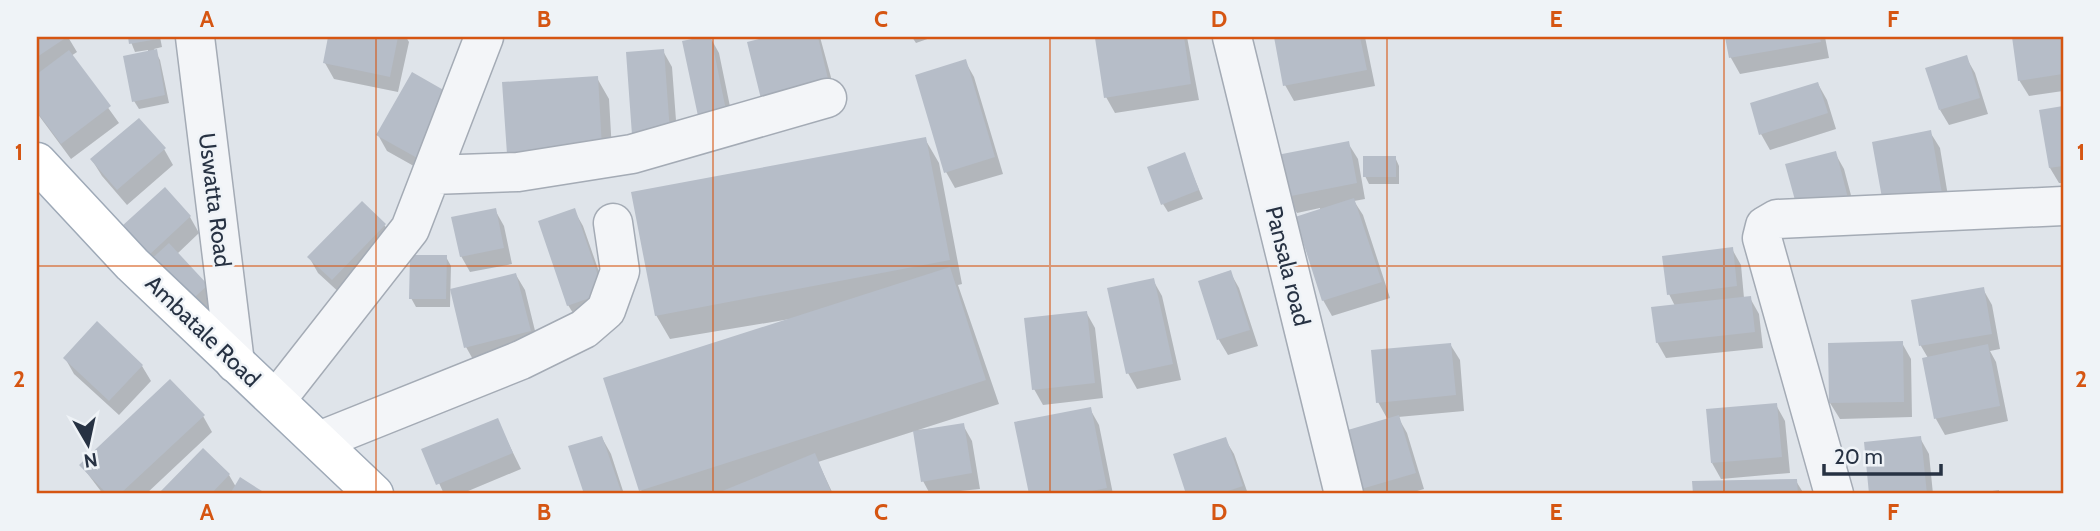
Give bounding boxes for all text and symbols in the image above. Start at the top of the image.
text: A [200,5,215,33]
text: B [537,5,551,33]
text: C [874,5,888,33]
text: D [1211,5,1227,33]
text: E [1549,5,1563,33]
text: F [1887,5,1899,33]
street label: Uswatta Road [193,131,237,269]
text: 1 [15,138,23,166]
text: 1 [2077,138,2085,166]
street label: Pansala road [1260,203,1316,329]
street label: Ambatale Road [140,269,266,393]
text: 2 [13,365,25,393]
text: 2 [2075,365,2087,393]
north arrow [52,408,122,478]
scale bar [1824,433,1941,477]
text: 20 m [1834,444,1883,469]
text: N [82,448,99,473]
text: A [200,498,215,526]
text: B [537,498,551,526]
text: C [874,498,888,526]
text: D [1211,498,1227,526]
text: E [1549,498,1563,526]
text: F [1887,498,1899,526]

